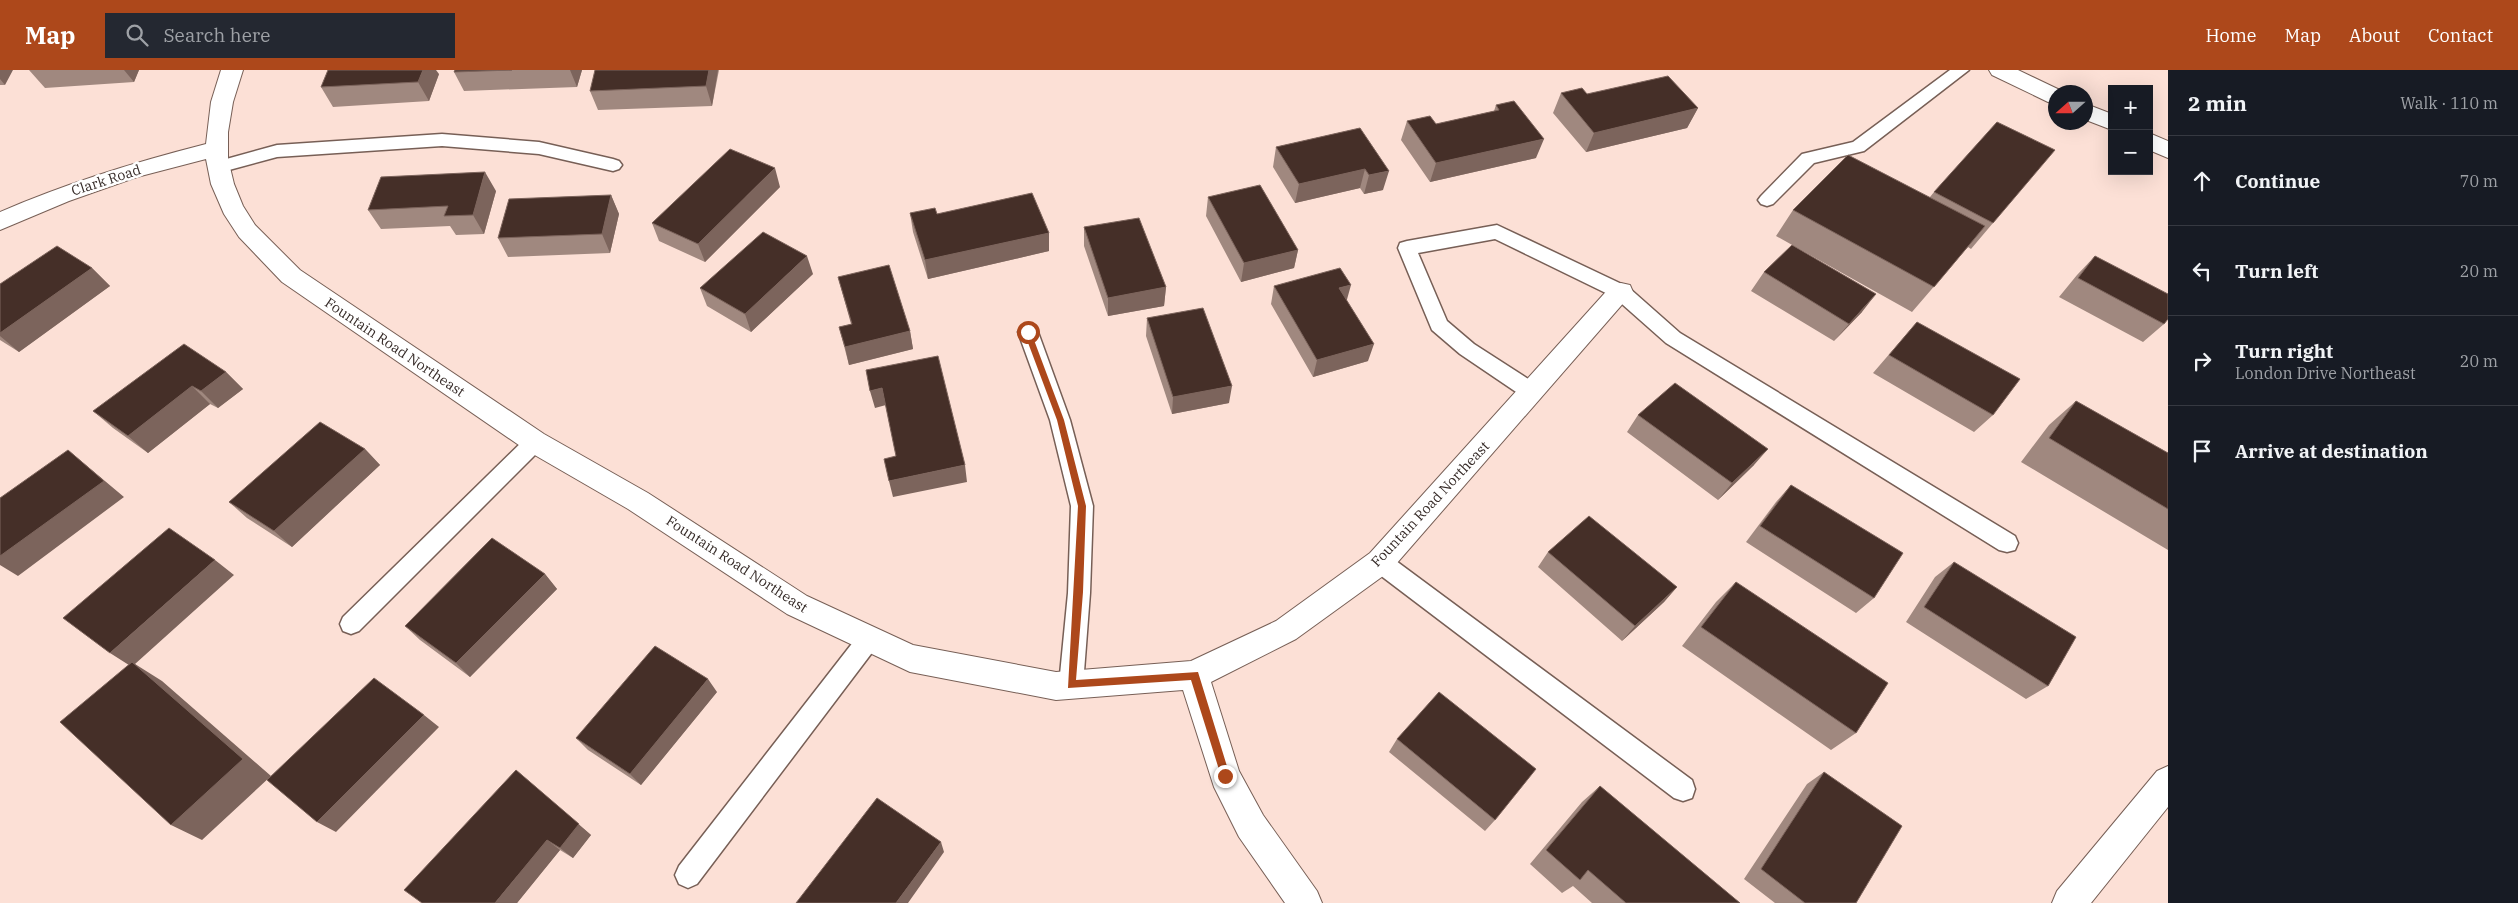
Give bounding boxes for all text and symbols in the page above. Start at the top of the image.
search box [105,13,455,58]
text: Map [25,19,75,51]
icon: search [123,21,151,49]
text: Search here [163,23,270,47]
text: Home [2205,24,2257,47]
text: Map [2285,24,2321,47]
text: About [2349,24,2400,47]
text: Contact [2428,24,2493,47]
north arrow [2048,85,2093,130]
map controls [2108,85,2153,175]
button: + [2108,85,2153,130]
text: 2 min [2188,89,2247,117]
text: Walk · 110 m [2400,93,2498,113]
button: − [2108,130,2153,175]
street label: Clark Road [69,160,143,200]
icon: ahead [2188,167,2216,195]
text: Continue [2235,169,2320,193]
text: 70 m [2460,171,2498,191]
icon: left [2188,257,2216,285]
text: Turn left [2235,259,2318,283]
text: 20 m [2460,261,2498,281]
street label: Fountain Road Northeast [321,293,469,401]
route start [1017,321,1040,344]
text: Turn right [2235,339,2333,363]
icon: right [2188,347,2216,375]
text: 20 m [2460,351,2498,371]
text: London Drive Northeast [2235,363,2416,383]
street label: Fountain Road Northeast [1367,437,1493,571]
icon: arrive [2188,437,2216,465]
text: Arrive at destination [2235,439,2428,463]
street label: Fountain Road Northeast [663,511,811,617]
route end [1214,765,1237,788]

